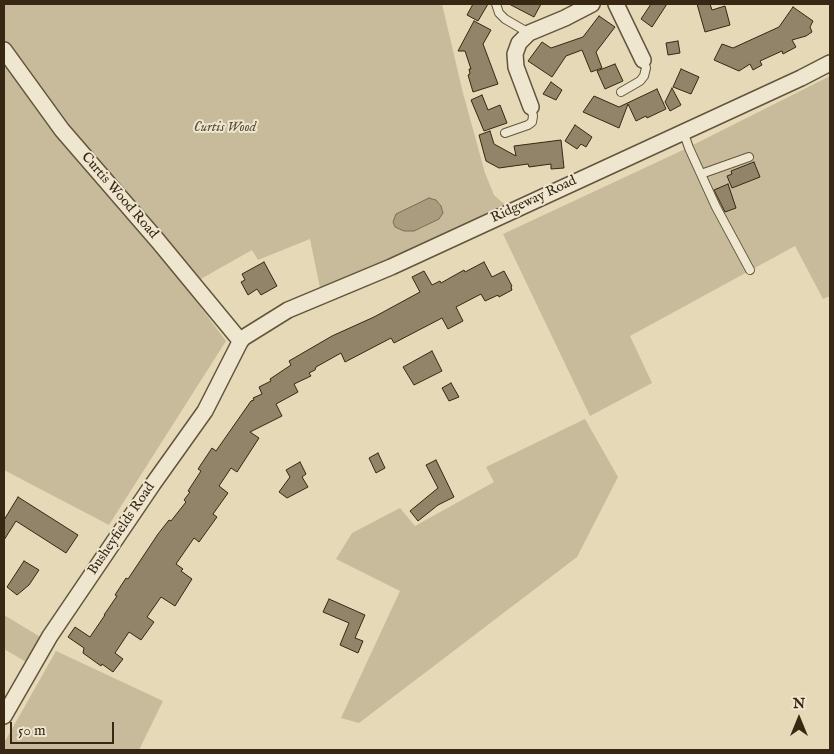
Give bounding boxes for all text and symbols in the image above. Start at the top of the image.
park label: Curtis Wood [194,120,256,136]
street label: Curtis Wood Road [77,149,161,243]
street label: Ridgeway Road [489,173,579,227]
street label: Busheyfields Road [85,480,159,578]
north arrow [774,694,824,744]
text: N [793,695,805,713]
scale bar [12,712,116,744]
text: 50 m [18,721,46,740]

